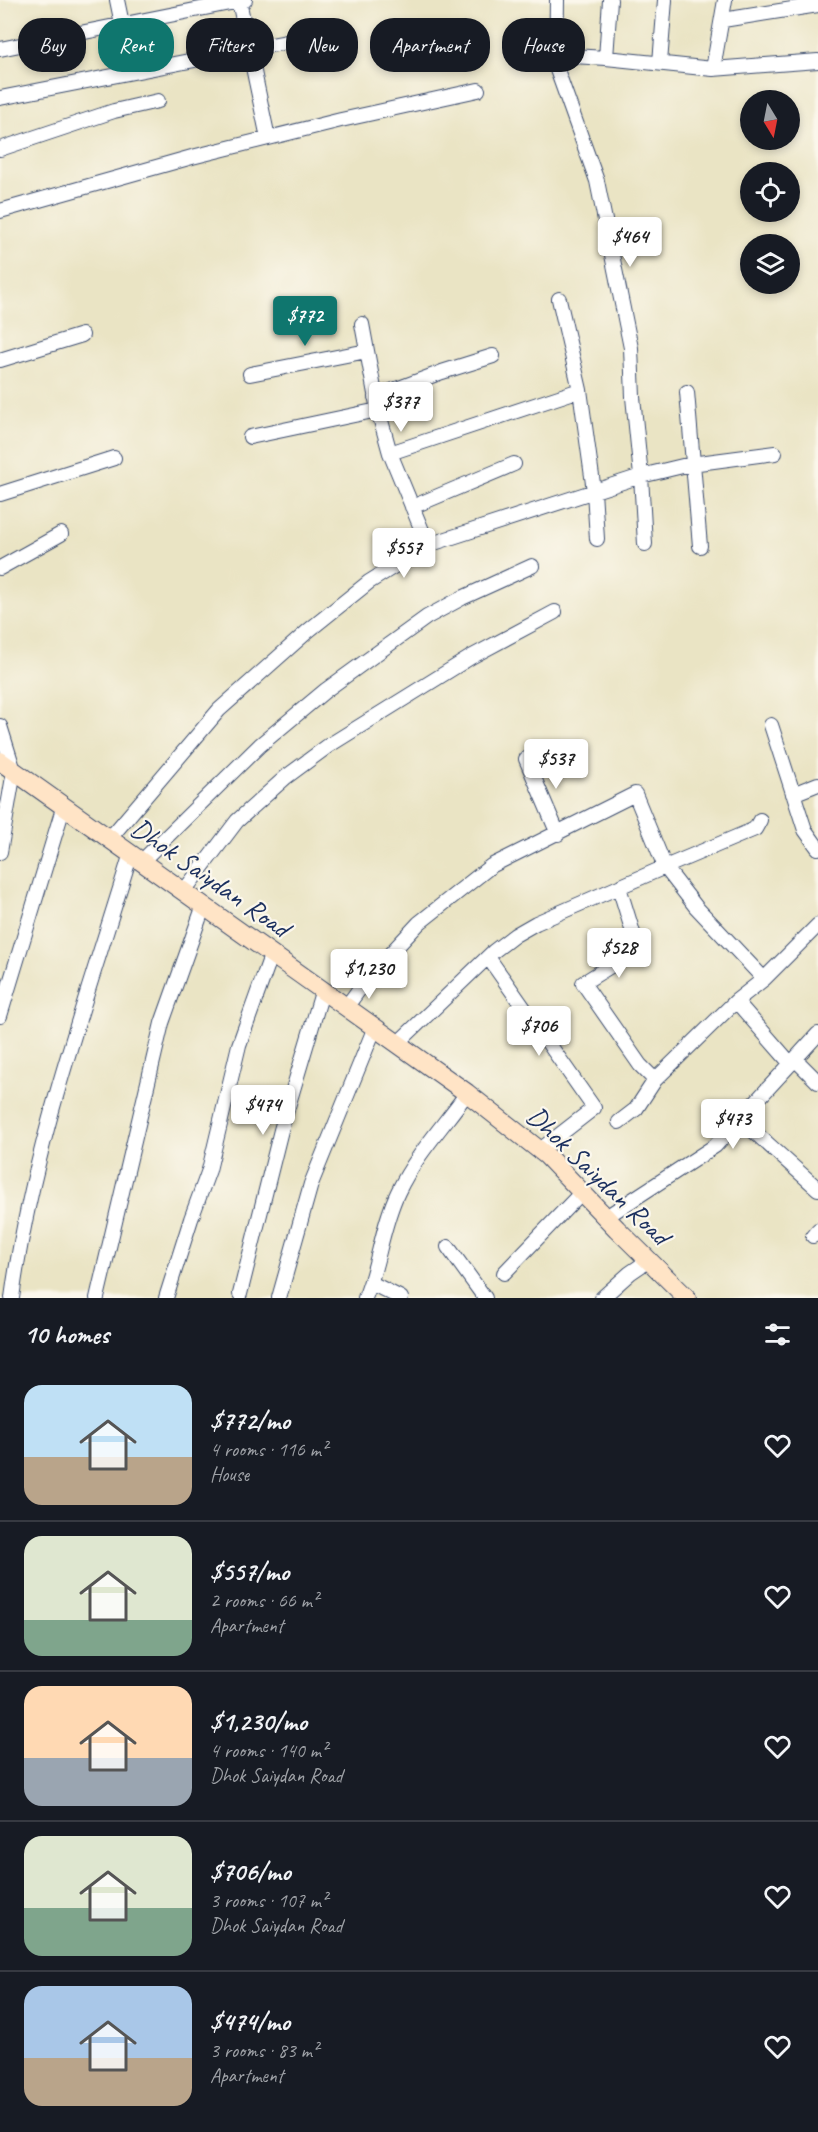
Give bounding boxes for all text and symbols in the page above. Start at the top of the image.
chip: Buy [18,18,86,72]
chip: Rent [98,18,174,72]
chip: Filters [186,18,274,72]
chip: New [286,18,358,72]
chip: Apartment [370,18,490,72]
chip: House [502,18,585,72]
north arrow [740,90,800,150]
map controls [740,90,800,294]
button: locate [740,162,800,222]
pin: $464 [594,217,666,268]
text: $464 [612,224,648,249]
button: layers [740,234,800,294]
pin: $772 [269,296,341,347]
text: $772 [287,303,323,328]
pin: $377 [365,382,437,433]
text: $377 [383,389,419,414]
pin: $557 [368,528,440,579]
text: $557 [386,535,422,560]
pin: $537 [520,739,592,790]
text: $537 [538,746,574,771]
street label: Dhok Saiydan Road [125,810,300,947]
pin: $528 [583,928,655,979]
text: $528 [601,935,637,960]
pin: $1,230 [320,949,418,1000]
text: $1,230 [345,956,393,981]
pin: $706 [503,1006,575,1057]
text: $706 [521,1013,557,1038]
pin: $474 [227,1085,299,1136]
text: $474 [245,1092,281,1117]
street label: Dhok Saiydan Road [520,1098,680,1255]
pin: $473 [697,1099,769,1150]
text: $473 [715,1106,751,1131]
text: 10 homes [24,1318,109,1351]
icon: filters [761,1318,794,1351]
text: $772/mo [210,1404,290,1437]
icon: home [72,1409,144,1481]
icon: heart [761,1429,794,1462]
text: 4 rooms · 116 m² [210,1437,327,1462]
text: House [210,1462,249,1487]
text: $557/mo [210,1555,289,1588]
icon: home [72,1560,144,1632]
icon: heart [761,1580,794,1613]
text: 2 rooms · 66 m² [210,1588,318,1613]
text: Apartment [210,1613,283,1638]
text: $1,230/mo [210,1705,307,1738]
icon: home [72,1710,144,1782]
icon: heart [761,1730,794,1763]
text: 4 rooms · 140 m² [210,1738,327,1763]
text: Dhok Saiydan Road [210,1763,343,1788]
text: $706/mo [210,1855,291,1888]
icon: home [72,1860,144,1932]
icon: heart [761,1880,794,1913]
text: 3 rooms · 107 m² [210,1888,327,1913]
text: Dhok Saiydan Road [210,1913,343,1938]
text: $474/mo [210,2005,290,2038]
icon: home [72,2010,144,2082]
icon: heart [761,2030,794,2063]
text: 3 rooms · 83 m² [210,2038,318,2063]
text: Apartment [210,2063,283,2088]

